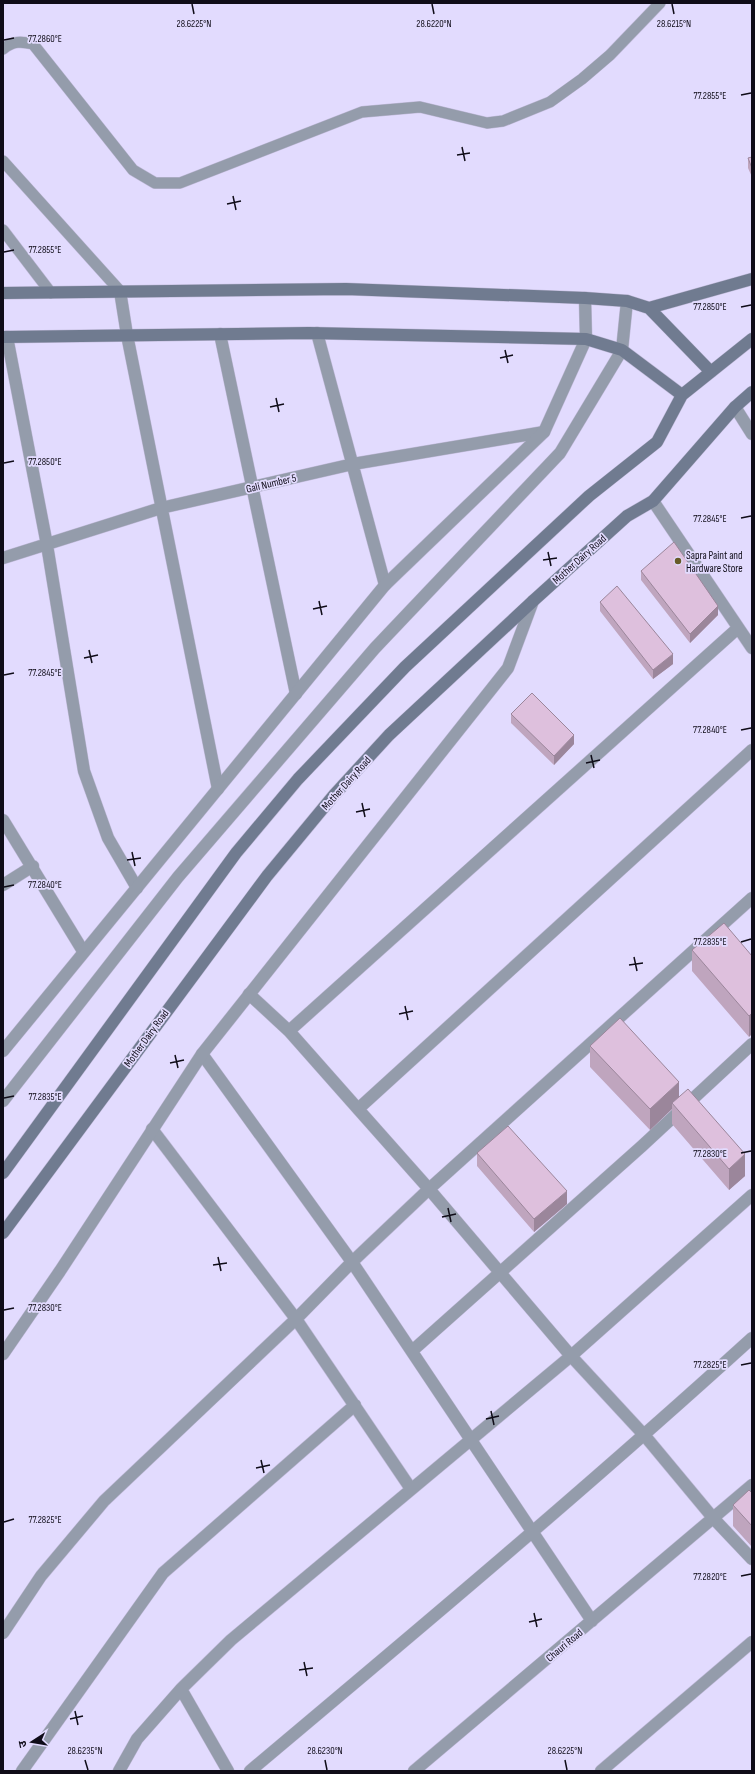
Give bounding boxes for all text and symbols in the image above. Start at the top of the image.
text: 28.6225°N [177,18,211,30]
text: 28.6220°N [416,18,452,30]
text: 28.6215°N [657,18,691,30]
text: 77.2860°E [28,33,62,45]
text: 77.2855°E [694,90,726,102]
text: 77.2855°E [29,244,61,256]
text: 77.2850°E [693,301,727,313]
text: 77.2850°E [28,456,62,468]
street label: Gali Number 5 [245,471,298,496]
text: 77.2845°E [693,513,727,525]
street label: Mother Dairy Road [550,532,609,587]
place label: Sapra Paint and Hardware Store [686,549,743,575]
marker: Sapra Paint and Hardware Store [673,556,683,566]
text: 77.2845°E [28,667,62,679]
text: 77.2840°E [693,724,727,736]
street label: Mother Dairy Road [319,754,374,813]
text: 77.2840°E [28,879,62,891]
text: 77.2835°E [693,936,727,948]
street label: Mother Dairy Road [121,1007,172,1069]
text: 77.2835°E [28,1091,62,1103]
text: 77.2830°E [693,1148,727,1160]
text: 77.2830°E [28,1302,62,1314]
text: 77.2825°E [693,1359,727,1371]
text: 77.2825°E [28,1514,62,1526]
text: 77.2820°E [693,1571,727,1583]
street label: Chauri Road [543,1626,586,1665]
north arrow [12,1722,52,1762]
text: उ [16,1739,30,1748]
text: 28.6235°N [68,1745,103,1757]
text: 28.6230°N [307,1745,343,1757]
text: 28.6225°N [548,1745,582,1757]

